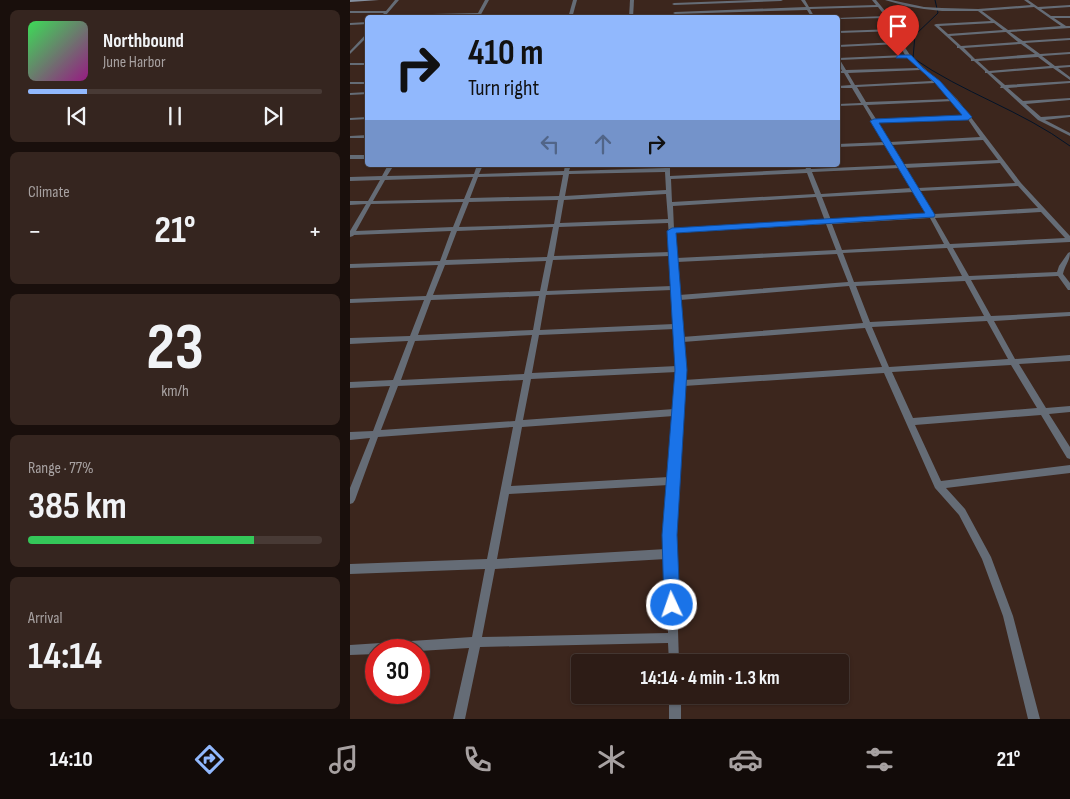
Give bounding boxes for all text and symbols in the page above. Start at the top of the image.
pin [877,5,919,56]
icon: arrive [884,12,912,40]
text: Northbound [103,30,184,53]
text: 410 m [468,32,543,75]
icon: right [385,35,450,100]
text: June Harbor [103,53,166,72]
text: Turn right [468,75,539,102]
icon: previous [63,102,91,130]
icon: pause [161,102,189,130]
icon: next [259,102,287,130]
icon: left [536,130,564,158]
icon: ahead [589,130,617,158]
icon: right [642,130,670,158]
text: Climate [28,183,70,202]
text: 21° [154,208,196,253]
text: − [28,215,42,248]
text: + [308,215,322,248]
text: 23 [146,310,204,388]
text: km/h [161,382,189,401]
text: Range · 77% [28,459,94,478]
text: 385 km [28,484,127,529]
position arrow [645,578,697,630]
text: Arrival [28,609,62,628]
text: 14:14 [28,634,102,679]
speed limit sign: 30 [365,639,430,704]
text: 14:14 · 4 min · 1.3 km [640,667,780,690]
icon: directions [192,742,227,777]
icon: music [326,742,361,777]
icon: phone [460,742,495,777]
icon: climate [594,742,629,777]
icon: car [728,742,763,777]
icon: filters [862,742,897,777]
text: 14:10 [50,746,93,773]
text: 21° [996,746,1020,773]

